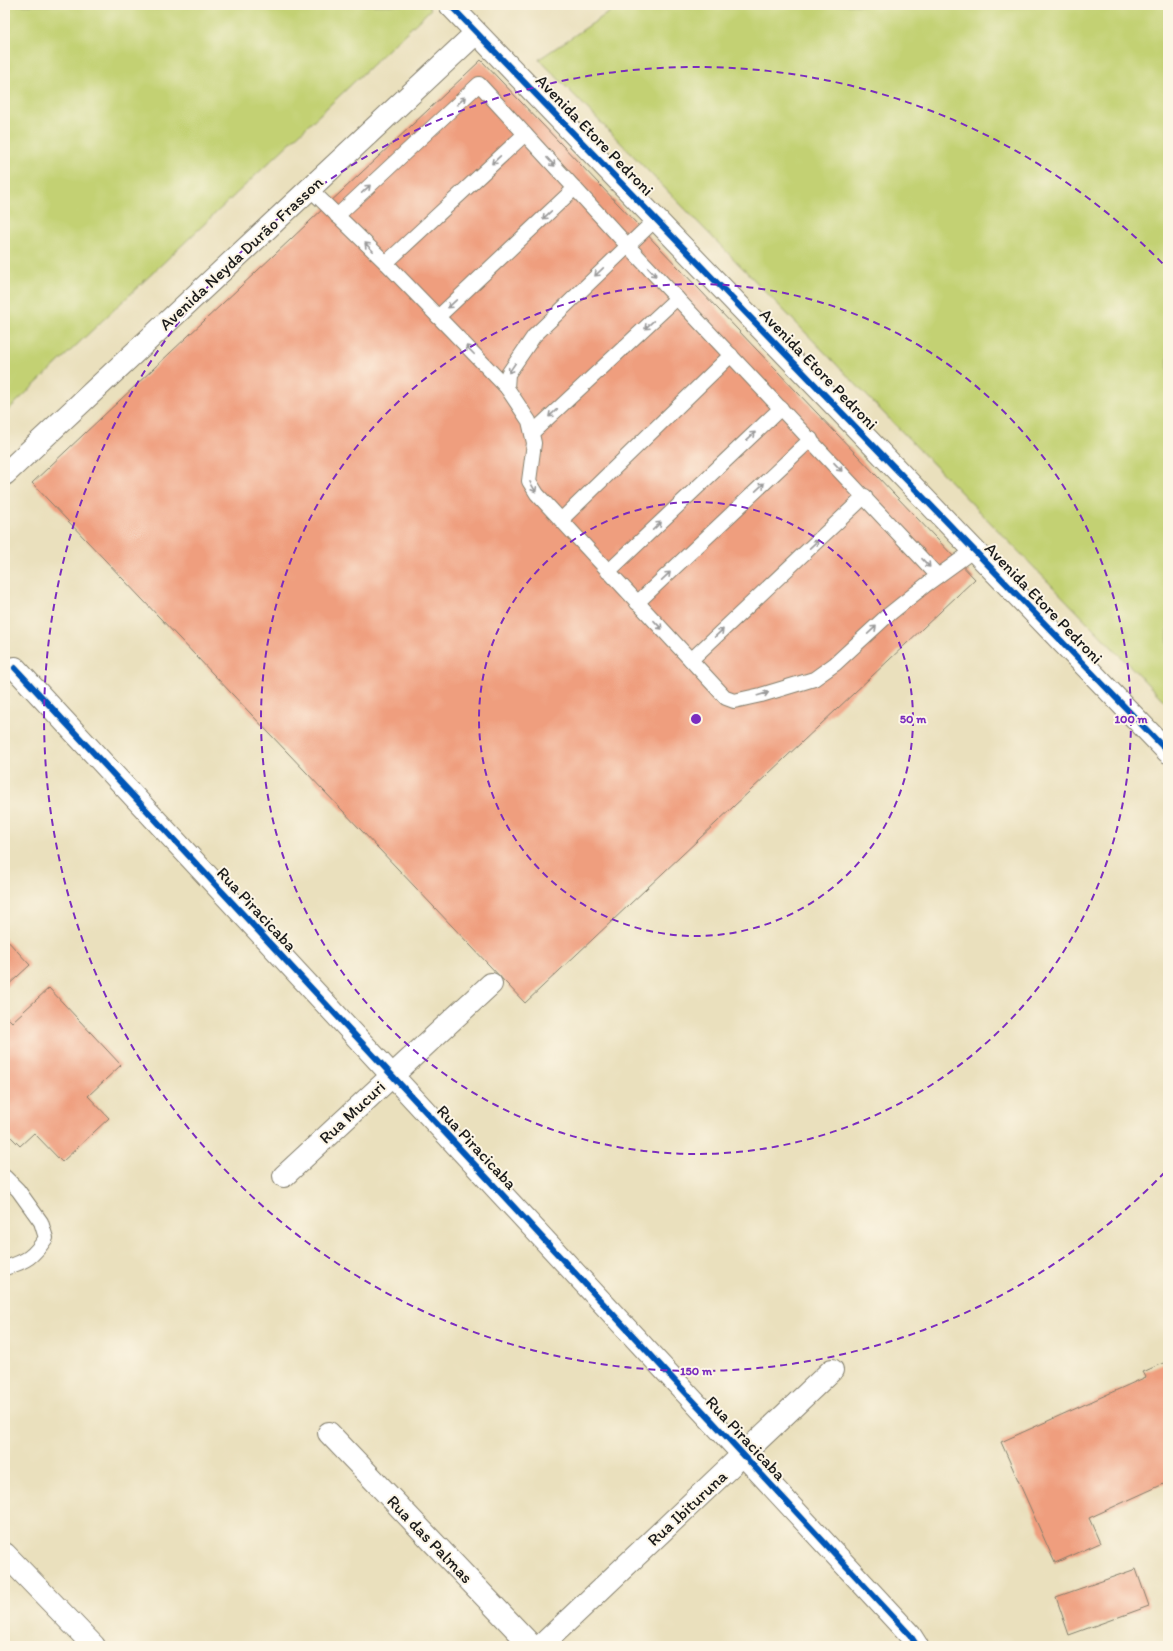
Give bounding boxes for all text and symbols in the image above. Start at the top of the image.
street label: Avenida Etore Pedroni [532,70,658,200]
one-way arrow [456,97,466,106]
one-way arrow [491,156,502,165]
one-way arrow [546,157,556,167]
street label: Avenida Neyda Durão Frasson [155,172,327,334]
one-way arrow [361,185,371,194]
one-way arrow [542,210,552,220]
one-way arrow [364,242,374,252]
one-way arrow [648,267,657,277]
one-way arrow [594,268,604,277]
one-way arrow [447,299,457,308]
street label: Avenida Etore Pedroni [756,304,882,434]
one-way arrow [644,320,654,329]
one-way arrow [465,345,475,355]
one-way arrow [508,362,516,373]
one-way arrow [548,408,558,418]
one-way arrow [746,432,756,441]
one-way arrow [833,462,842,472]
one-way arrow [529,481,537,493]
one-way arrow [755,482,765,492]
one-way arrow [652,521,662,531]
street label: Avenida Etore Pedroni [981,538,1107,668]
one-way arrow [809,539,819,549]
one-way arrow [922,558,931,568]
one-way arrow [661,571,671,581]
one-way arrow [653,620,663,630]
one-way arrow [867,625,878,634]
one-way arrow [714,628,724,638]
one-way arrow [756,690,769,697]
centre of rings [689,712,703,726]
text: 50 m [900,712,927,726]
text: 100 m [1114,712,1148,726]
street label: Rua Piracicaba [213,863,301,955]
street label: Rua Mucuri [315,1076,389,1148]
street label: Rua Piracicaba [433,1101,521,1193]
text: 150 m [680,1364,713,1378]
street label: Rua Piracicaba [702,1392,790,1484]
street label: Rua Ibituruna [643,1466,731,1550]
street label: Rua das Palmas [383,1491,477,1587]

